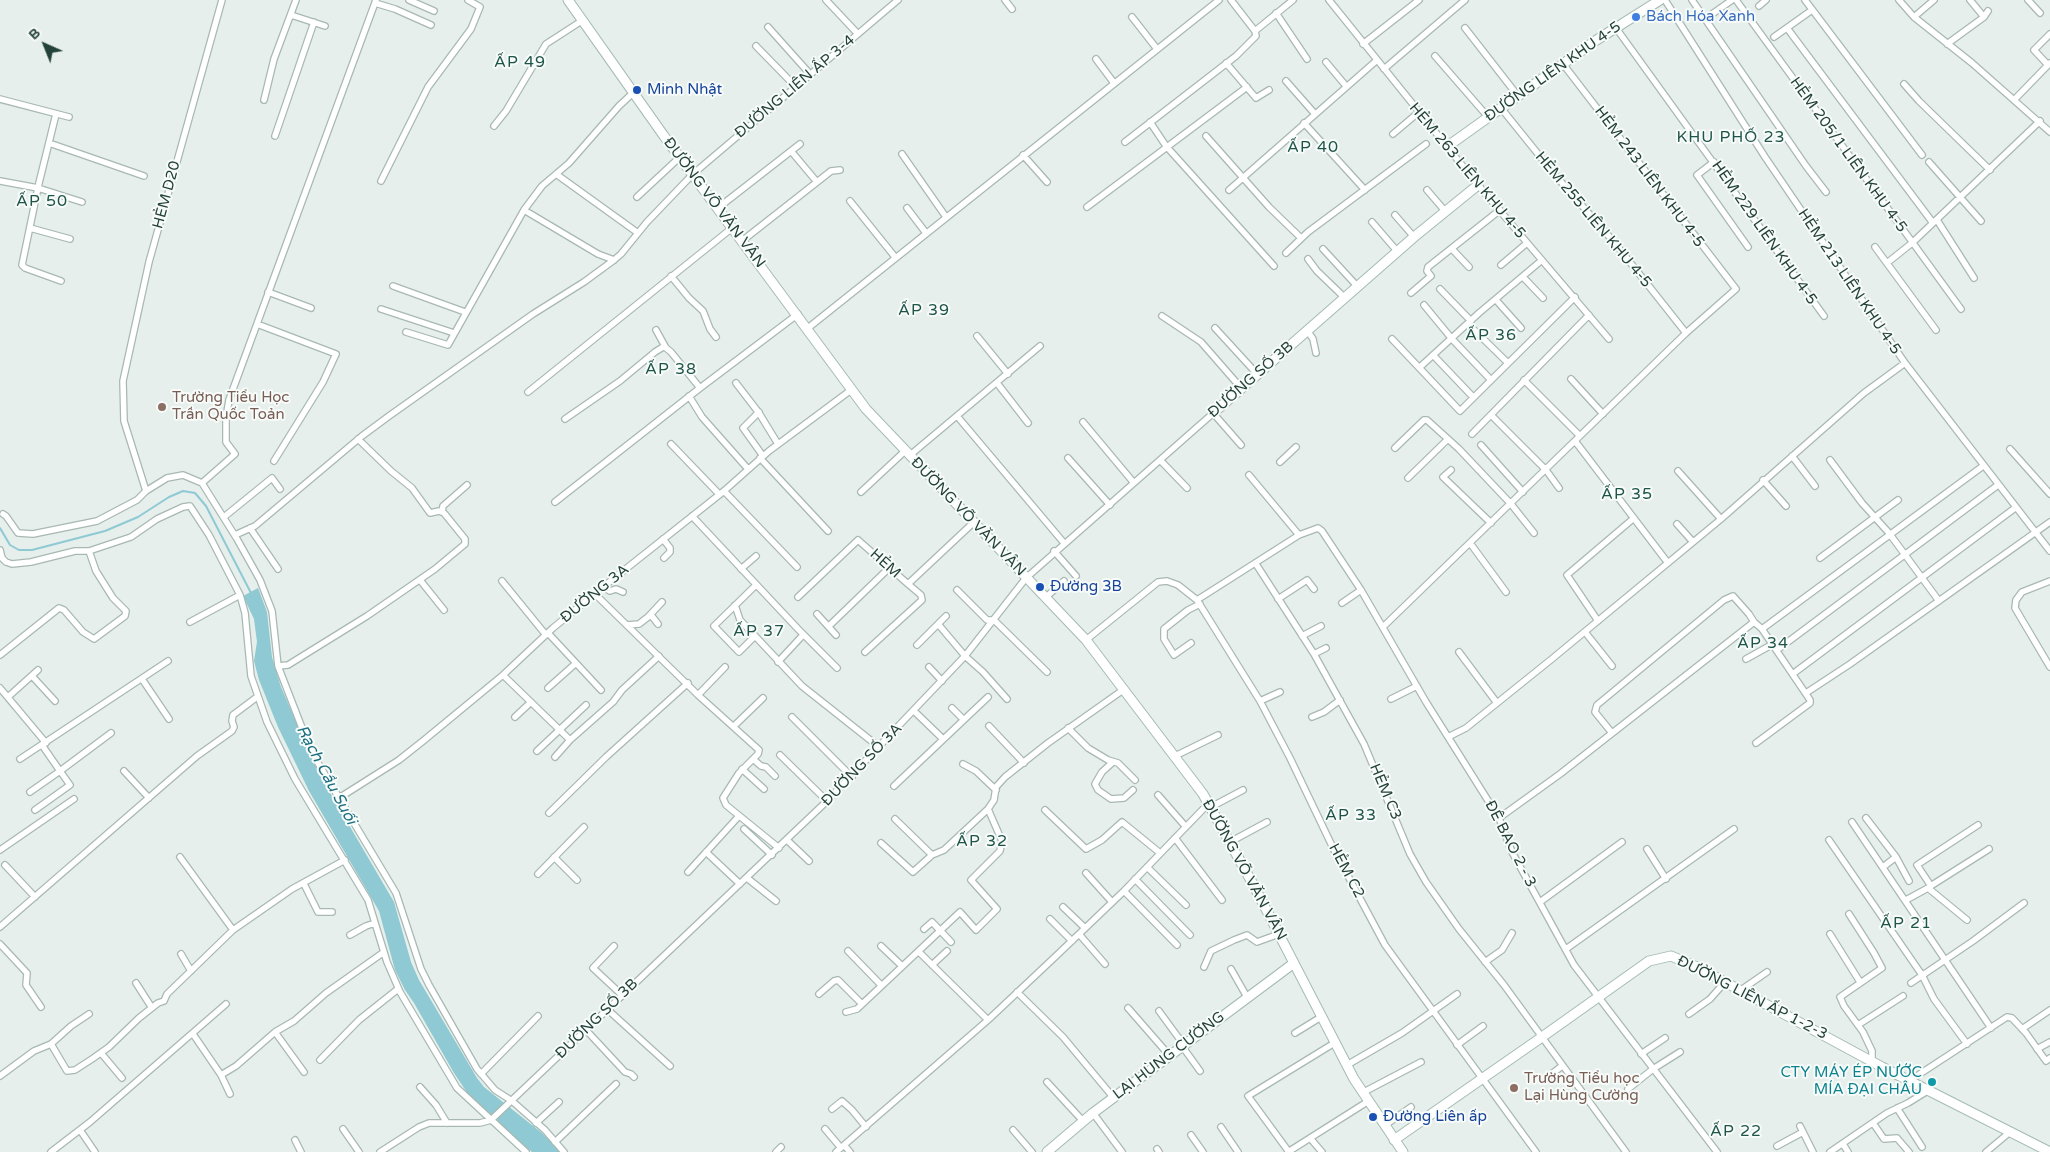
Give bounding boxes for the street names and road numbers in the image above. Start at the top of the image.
street label: ĐƯỜNG LIÊN KHU 4-5 [1481,18,1625,126]
street label: ĐƯỜNG LIÊN ẤP 3-4 [731,32,859,142]
street label: HẺM 205/1 LIÊN KHU 4-5 [1786,74,1910,236]
street label: HẺM 263 LIÊN KHU 4-5 [1405,99,1529,243]
street label: HẺM 243 LIÊN KHU 4-5 [1590,103,1708,251]
street label: ĐƯỜNG VÕ VĂN VÂN [659,134,769,272]
street label: HẺM 255 LIÊN KHU 4-5 [1531,148,1655,292]
street label: HẺM 229 LIÊN KHU 4-5 [1707,158,1821,308]
street label: HẺM D20 [149,159,185,231]
street label: HẺM 213 LIÊN KHU 4-5 [1794,206,1904,358]
street label: ĐƯỜNG SỐ 3B [1205,338,1297,422]
street label: ĐƯỜNG VÕ VĂN VÂN [907,454,1029,580]
street label: HẺM [866,545,904,583]
street label: ĐƯỜNG 3A [557,561,633,627]
street label: ĐƯỜNG SỐ 3A [818,720,906,810]
street label: HẺM C3 [1365,761,1405,823]
street label: ĐƯỜNG VÕ VĂN VÂN [1198,796,1290,944]
street label: ĐÊ BAO 2 - 3 [1480,798,1540,890]
street label: HẺM C2 [1324,841,1368,901]
street label: ĐƯỜNG LIÊN ẤP 1-2-3 [1674,952,1830,1044]
street label: ĐƯỜNG SỐ 3B [552,975,642,1063]
street label: LẠI HÙNG CƯỜNG [1110,1008,1228,1104]

